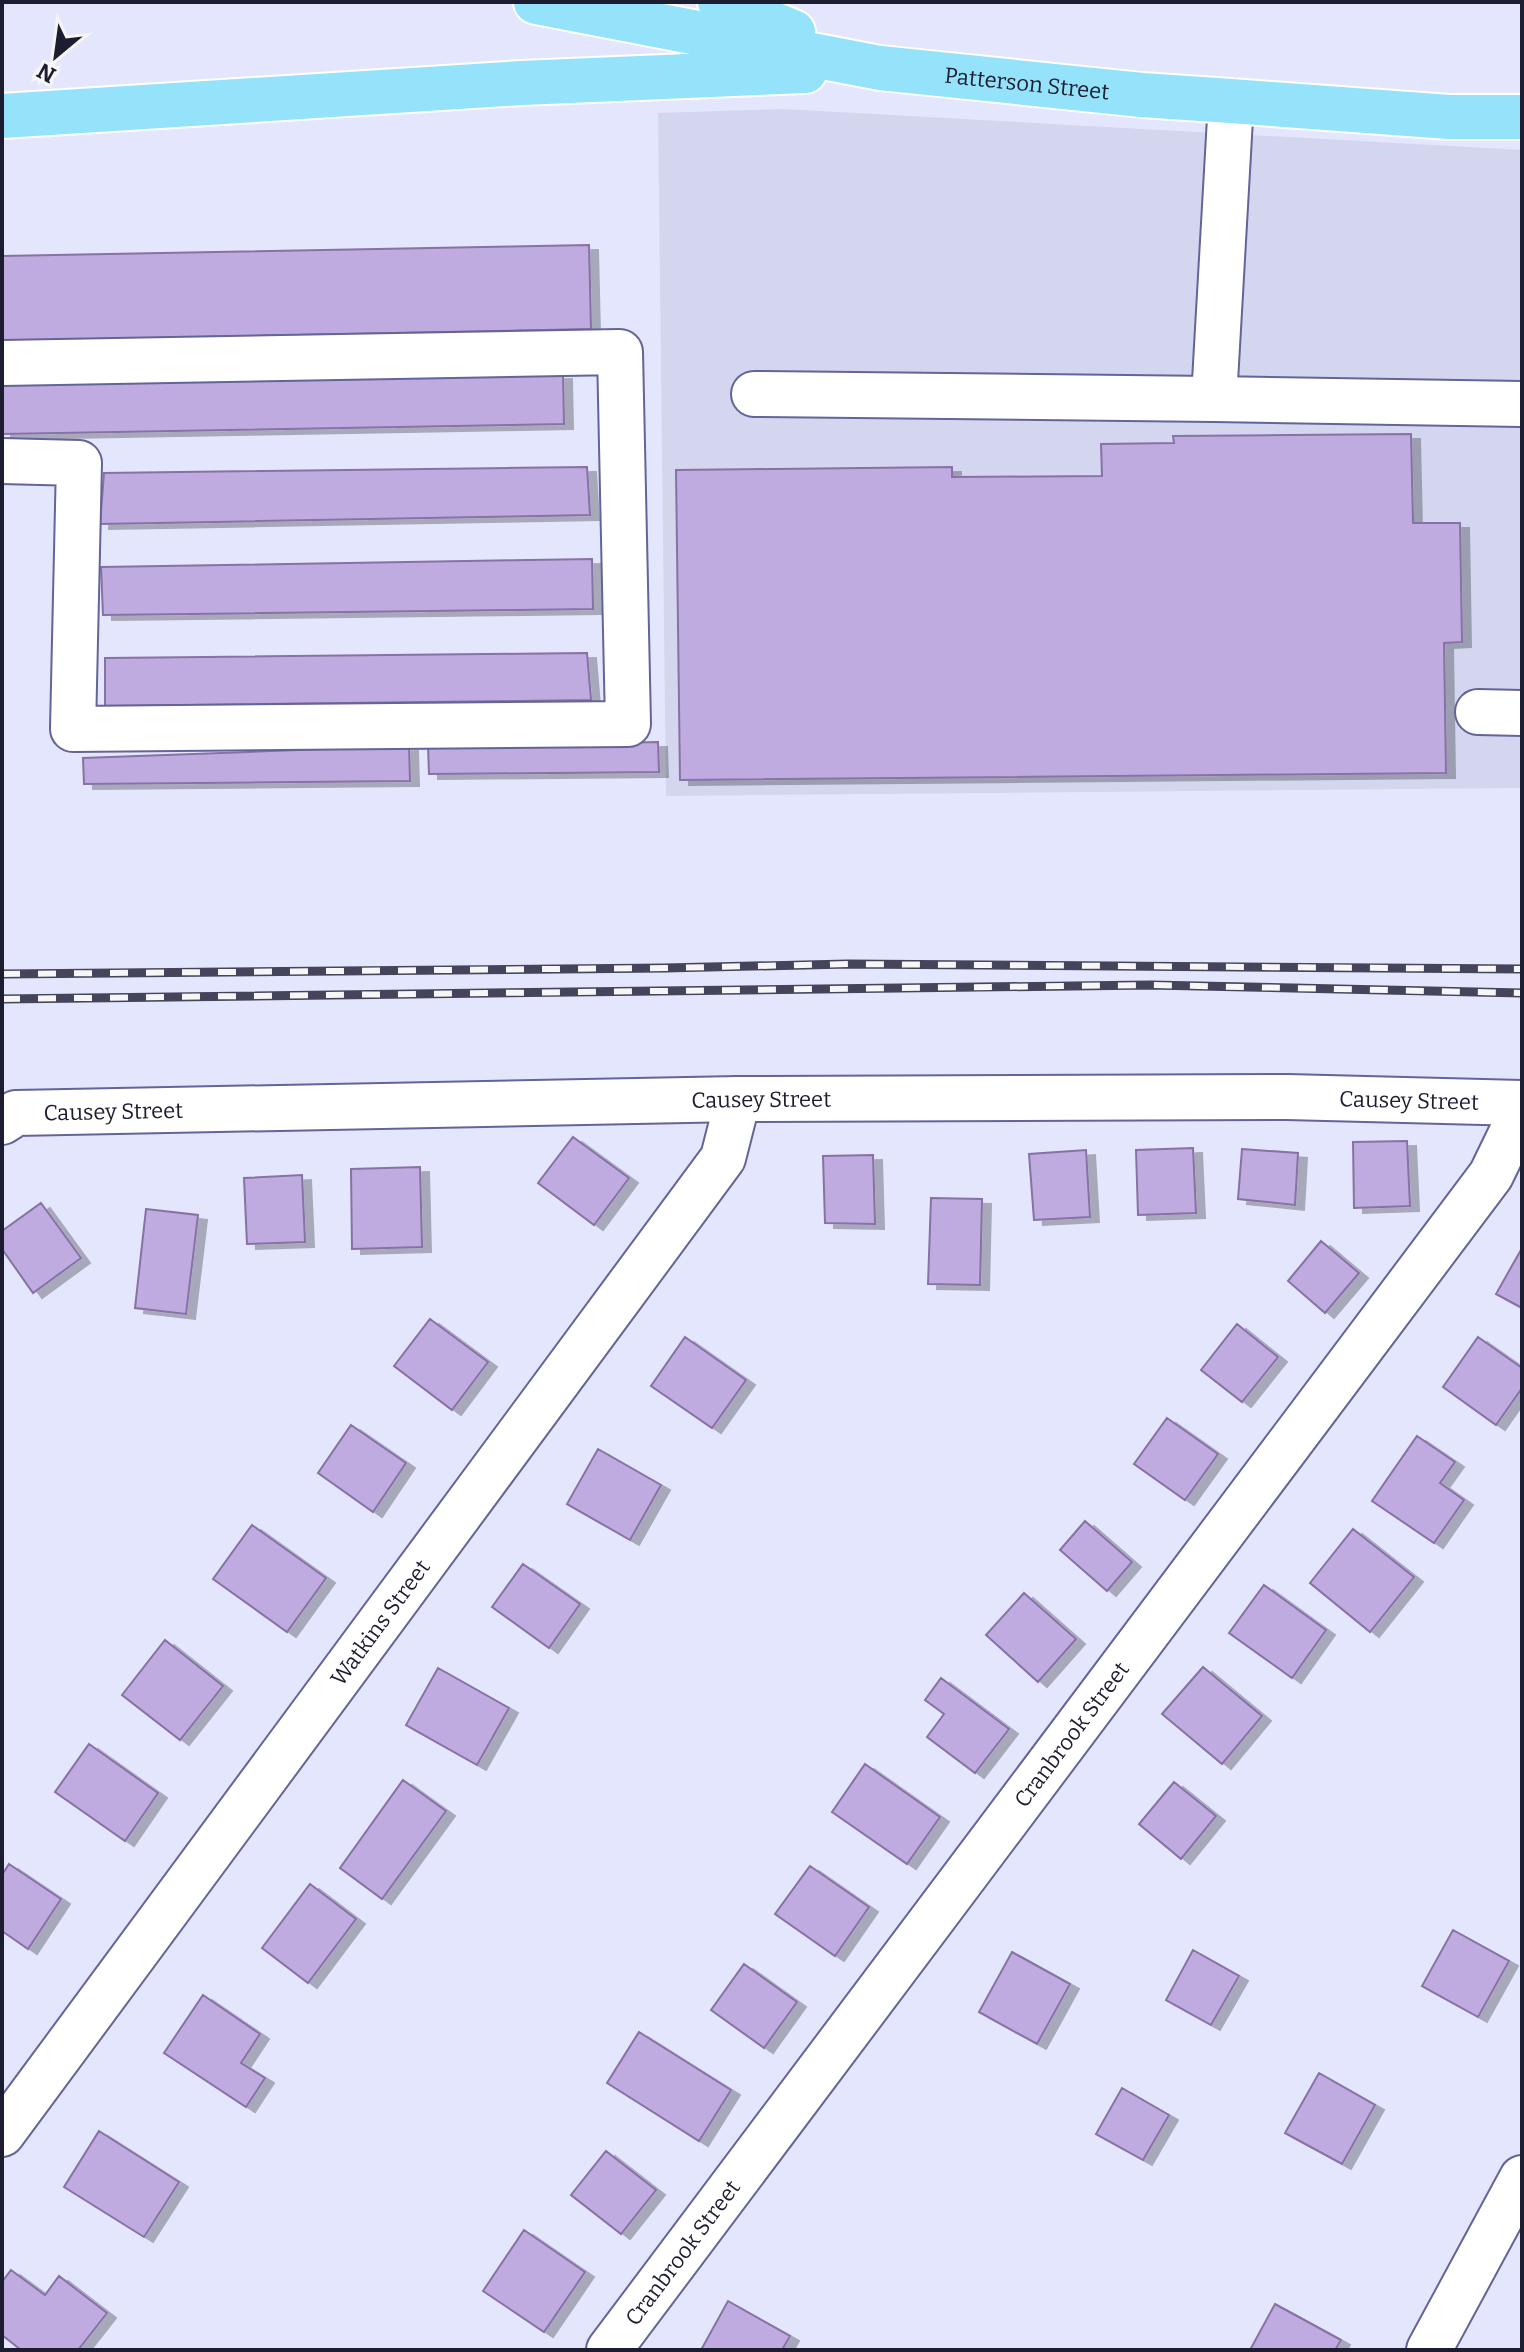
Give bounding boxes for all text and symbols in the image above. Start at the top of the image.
north arrow [16,16,96,96]
text: N [33,57,61,89]
street label: Patterson Street [943,62,1111,106]
street label: Causey Street [1339,1085,1479,1116]
street label: Causey Street [691,1086,831,1114]
street label: Causey Street [43,1097,184,1126]
street label: Watkins Street [325,1554,436,1691]
street label: Cranbrook Street [1008,1656,1135,1813]
street label: Cranbrook Street [619,2175,746,2331]

